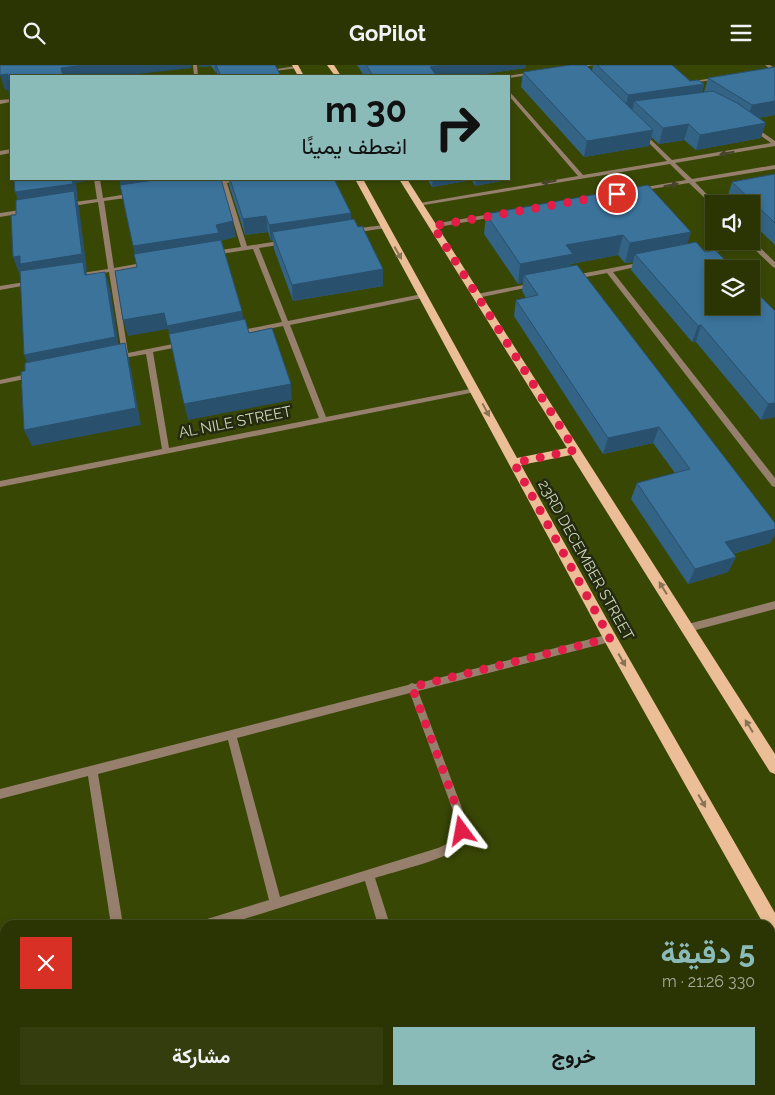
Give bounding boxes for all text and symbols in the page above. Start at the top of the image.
icon: search [20,19,48,47]
icon: menu [727,19,755,47]
text: GoPilot [349,20,426,46]
text: 30 m [325,89,407,130]
icon: right [425,95,490,160]
text: انعطف يمينًا [302,133,407,159]
one-way arrow [719,149,735,157]
pin [596,173,638,215]
one-way arrow [541,179,557,187]
icon: arrive [603,180,631,208]
one-way arrow [663,180,679,188]
map controls [705,195,760,315]
button: sound [705,195,760,250]
one-way arrow [394,245,402,260]
button: layers [705,260,760,315]
street label: AL NILE STREET [177,402,293,442]
one-way arrow [481,403,490,417]
street label: 23RD DECEMBER STREET [534,477,638,643]
one-way arrow [658,581,668,595]
one-way arrow [618,653,627,667]
one-way arrow [745,719,754,732]
one-way arrow [698,795,707,808]
position arrow [435,804,487,856]
text: 5 دقيقة [660,935,755,970]
button: close [20,937,72,989]
text: 330 m · 21:26 [662,972,755,991]
button: مشاركة [20,1027,383,1085]
button: خروج [393,1027,755,1085]

